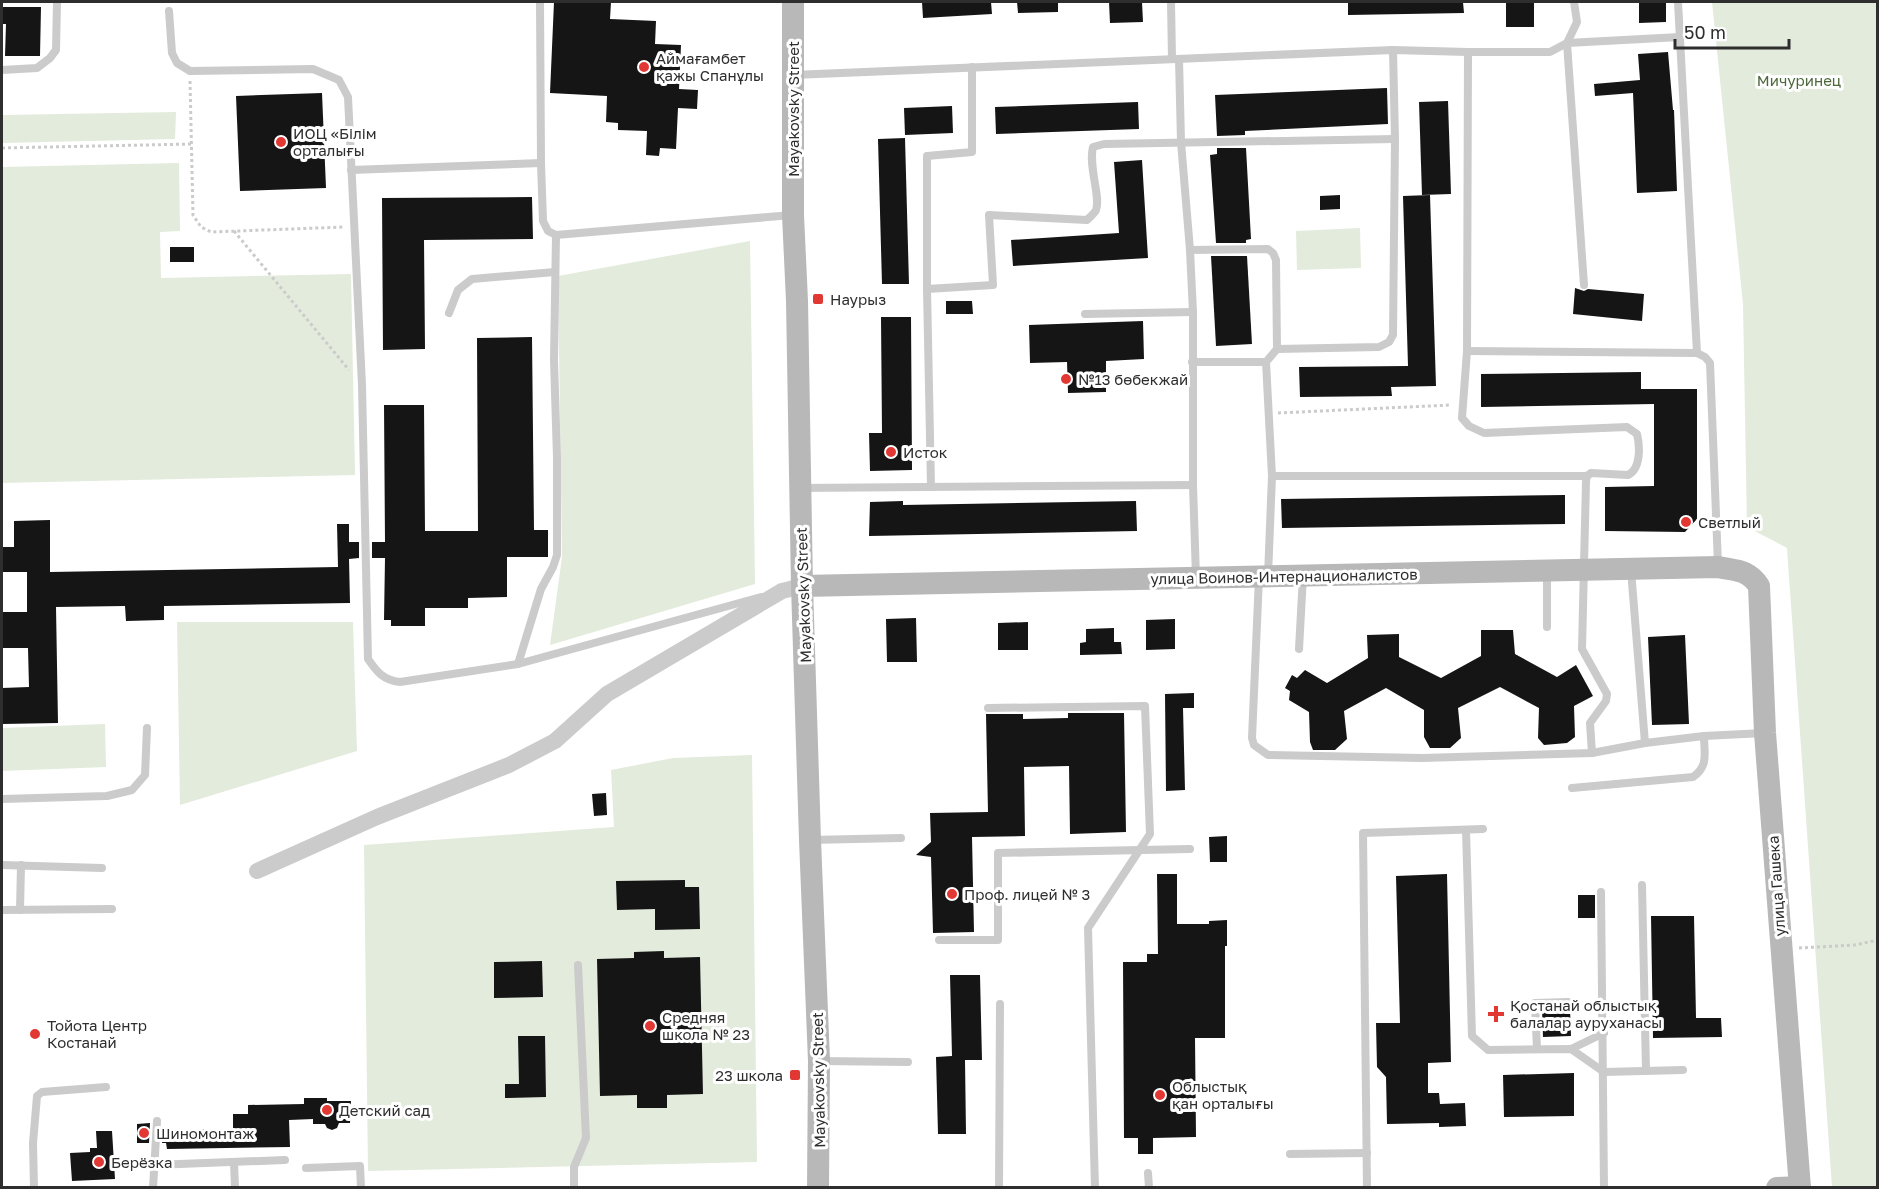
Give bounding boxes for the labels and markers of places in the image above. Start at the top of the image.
place label: Аймағамбет қажы Спанұлы [656,49,764,85]
marker: Аймағамбет қажы Спанұлы [637,60,651,74]
place label: ИОЦ «Білім орталығы [293,124,377,159]
marker: ИОЦ «Білім орталығы [274,135,288,149]
place label: Наурыз [830,290,886,308]
marker: Наурыз [811,292,825,306]
place label: №13 бөбекжай [1078,370,1188,388]
marker: №13 бөбекжай [1059,372,1073,386]
place label: Исток [903,443,948,461]
marker: Исток [884,445,898,459]
place label: Светлый [1698,513,1761,531]
marker: Светлый [1679,515,1693,529]
place label: Проф. лицей № 3 [964,885,1090,903]
marker: Проф. лицей № 3 [945,887,959,901]
place label: Қостанай облыстық балалар ауруханасы [1510,996,1662,1031]
marker: Қостанай облыстық балалар ауруханасы [1487,1005,1505,1023]
place label: Средняя школа № 23 [662,1008,750,1043]
place label: Тойота Центр Костанай [47,1016,147,1051]
marker: Средняя школа № 23 [643,1019,657,1033]
marker: Тойота Центр Костанай [28,1027,42,1041]
place label: 23 школа [715,1066,783,1084]
marker: 23 школа [788,1068,802,1082]
place label: Облыстық қан орталығы [1172,1077,1274,1112]
marker: Облыстық қан орталығы [1153,1088,1167,1102]
place label: Детский сад [339,1101,430,1119]
marker: Детский сад [320,1103,334,1117]
place label: Шиномонтаж [156,1124,254,1142]
marker: Шиномонтаж [137,1126,151,1140]
place label: Берёзка [111,1153,172,1171]
marker: Берёзка [92,1155,106,1169]

